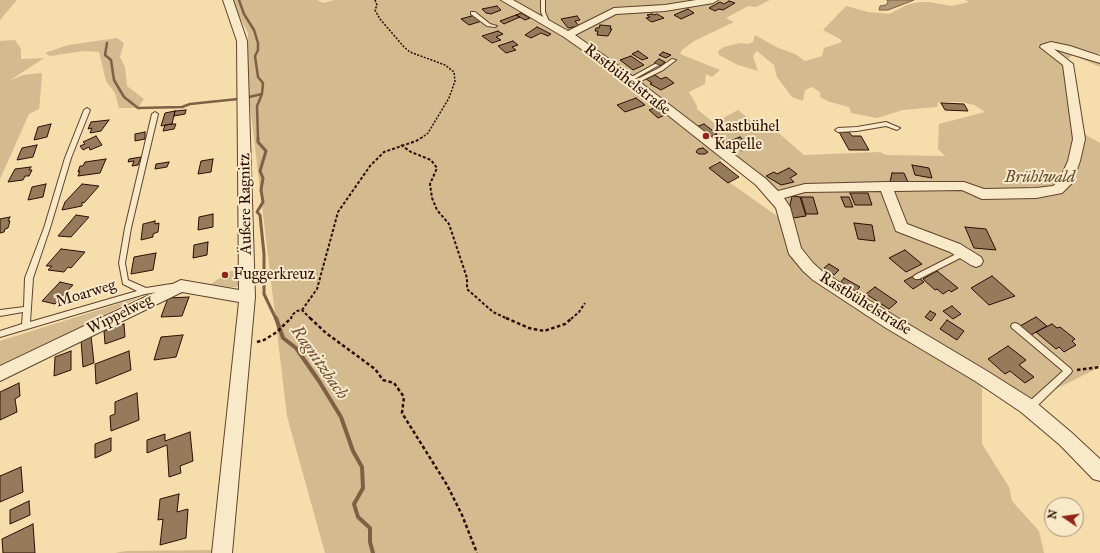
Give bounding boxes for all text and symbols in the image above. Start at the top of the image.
street label: Rastbühelstraße [580,40,674,120]
place label: Rastbühel Kapelle [714,117,780,155]
marker: Rastbühel Kapelle [701,131,711,141]
street label: Äußere Ragnitz [236,153,256,255]
park label: Brühlwald [1005,168,1075,188]
place label: Fuggerkreuz [233,265,315,285]
street label: Rastbühelstraße [815,268,915,340]
marker: Fuggerkreuz [220,270,230,280]
street label: Moarweg [54,276,118,312]
street label: Wippelweg [84,291,156,339]
water label: Ragnitzbach [286,322,352,404]
north arrow [1044,497,1084,537]
text: N [1045,508,1060,520]

